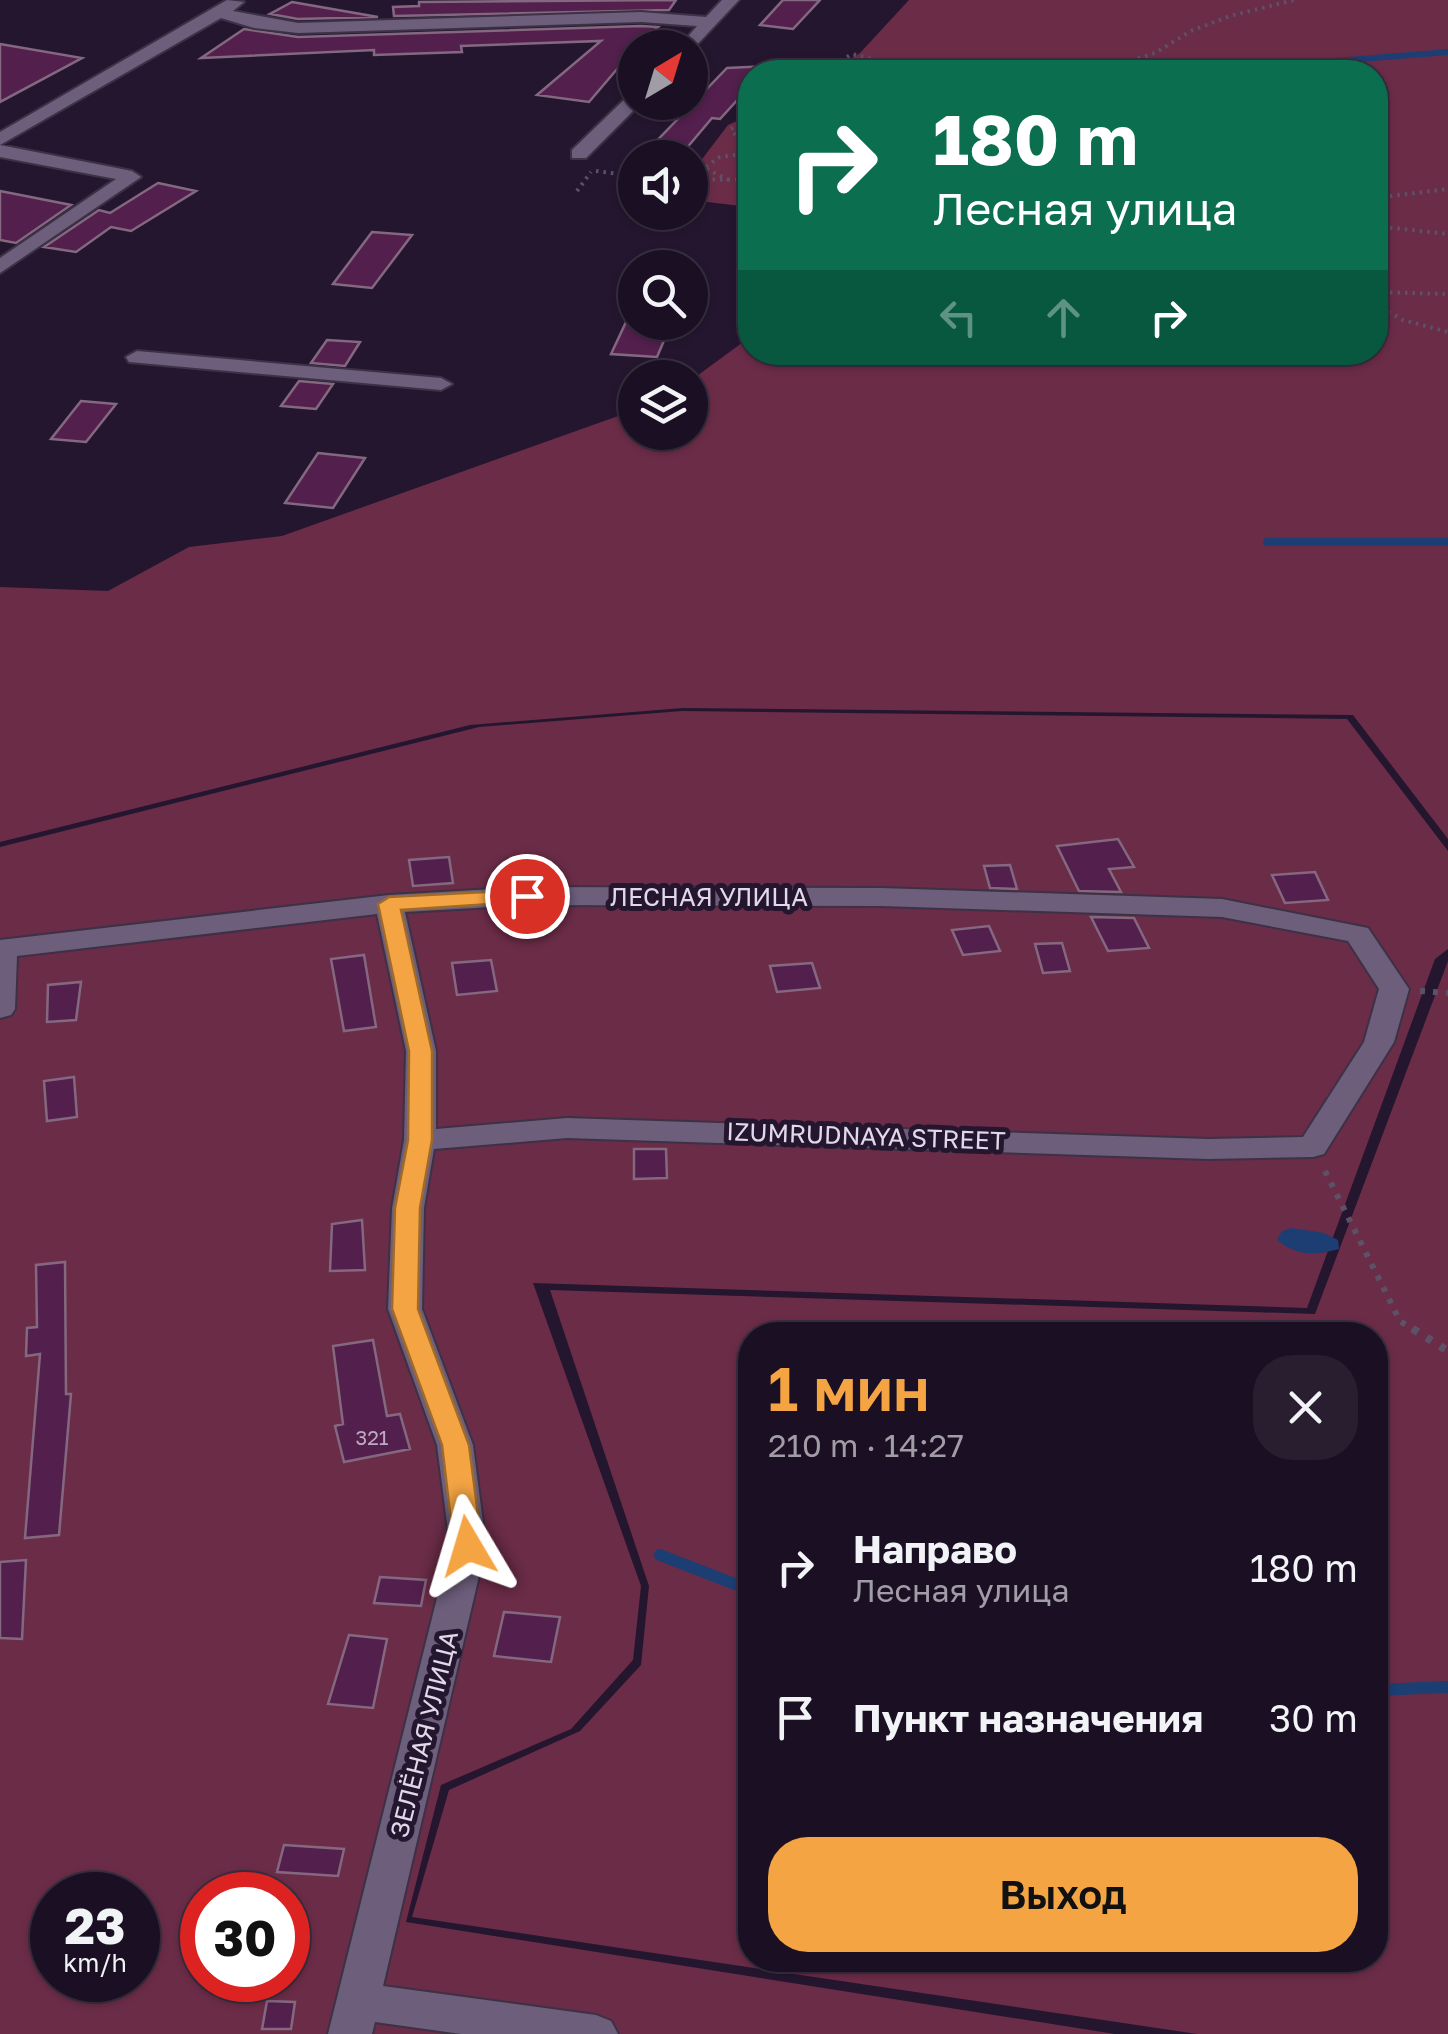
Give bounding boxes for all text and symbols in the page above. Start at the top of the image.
north arrow [618,30,708,120]
map controls [618,30,708,450]
text: 180 m [933,96,1138,180]
icon: right [768,100,898,230]
button: sound [618,140,708,230]
text: Лесная улица [933,181,1237,235]
button: search [618,250,708,340]
icon: left [931,290,986,345]
icon: ahead [1036,290,1091,345]
icon: right [1141,290,1196,345]
button: layers [618,360,708,450]
pin [485,854,570,939]
icon: arrive [500,869,555,924]
street label: ЛЕСНАЯ УЛИЦА [610,881,808,912]
street label: IZUMRUDNAYA STREET [726,1115,1006,1156]
text: 1 мин [768,1352,930,1424]
button: close [1253,1355,1358,1460]
house number: 321 [356,1425,389,1449]
text: 210 m · 14:27 [768,1426,964,1464]
position arrow [416,1494,520,1598]
text: Направо [853,1526,1017,1571]
icon: right [768,1540,823,1595]
text: 180 m [1250,1545,1358,1590]
text: Лесная улица [853,1571,1069,1609]
street label: ЗЕЛЁНАЯ УЛИЦА [383,1627,464,1841]
icon: arrive [768,1690,823,1745]
text: Пункт назначения [853,1695,1203,1740]
text: 30 m [1269,1695,1358,1740]
button: Выход [768,1837,1358,1952]
speed limit sign: 30 [180,1872,310,2002]
text: 23 [64,1895,125,1955]
text: km/h [63,1947,127,1978]

